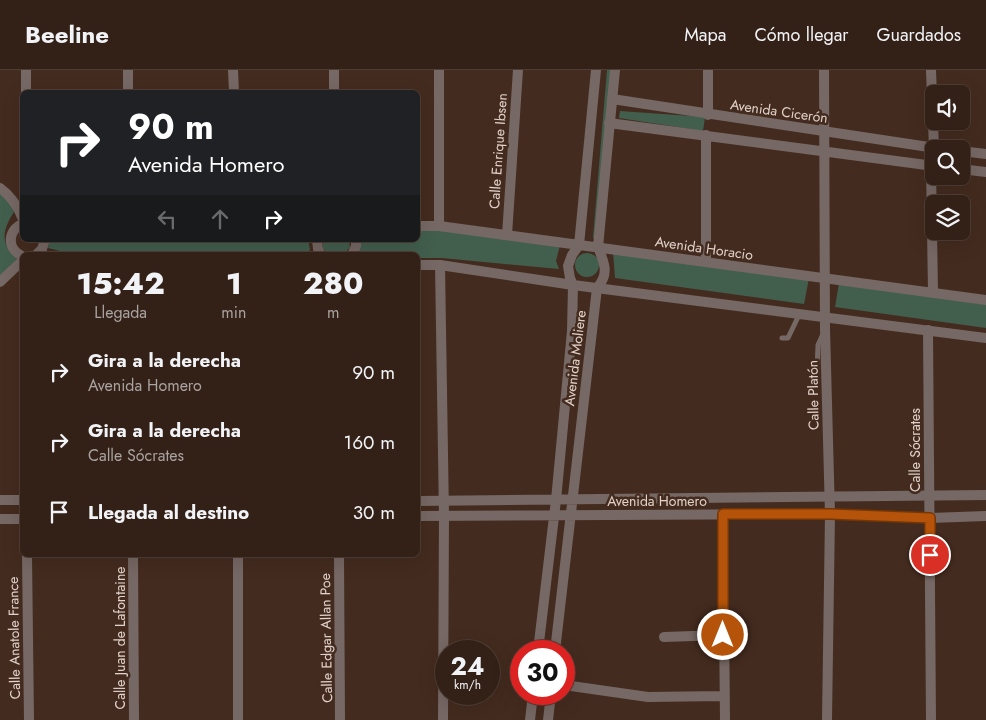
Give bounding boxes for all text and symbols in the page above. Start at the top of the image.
text: Beeline [25,17,109,52]
text: Mapa [684,22,726,48]
text: Cómo llegar [754,22,849,48]
text: Guardados [877,22,961,48]
map controls [925,85,970,240]
button: sound [925,85,970,130]
street label: Calle Enrique Ibsen [484,92,512,210]
street label: Avenida Cicerón [729,94,829,128]
text: 90 m [128,102,214,152]
icon: right [45,110,110,175]
button: search [925,140,970,185]
text: Avenida Homero [128,148,285,180]
button: layers [925,195,970,240]
icon: left [153,205,181,233]
icon: ahead [206,205,234,233]
icon: right [259,205,287,233]
street label: Avenida Horacio [654,231,755,265]
text: 15:42 [77,262,165,305]
text: 1 [226,262,242,305]
text: 280 [303,262,363,305]
text: Llegada [94,301,147,324]
text: min [221,301,246,324]
text: m [327,301,339,324]
street label: Avenida Moliere [559,309,591,407]
text: Gira a la derecha [88,347,241,374]
icon: right [45,358,73,386]
text: 90 m [352,359,395,386]
street label: Calle Platón [802,360,824,430]
text: Avenida Homero [88,374,202,397]
street label: Calle Sócrates [905,408,925,492]
text: Gira a la derecha [88,417,241,444]
icon: right [45,428,73,456]
text: 160 m [344,429,395,456]
text: Calle Sócrates [88,444,184,467]
street label: Avenida Homero [607,491,707,511]
icon: arrive [45,498,73,526]
text: Llegada al destino [88,499,249,526]
text: 30 m [353,499,395,526]
pin [909,534,951,576]
icon: arrive [916,541,944,569]
street label: Calle Juan de Lafontaine [110,567,130,709]
street label: Calle Edgar Allan Poe [315,573,337,703]
street label: Calle Anatole France [3,577,25,699]
position arrow [696,608,748,660]
speed limit sign: 30 [510,640,575,705]
text: 24 [451,648,484,684]
text: km/h [454,676,481,694]

